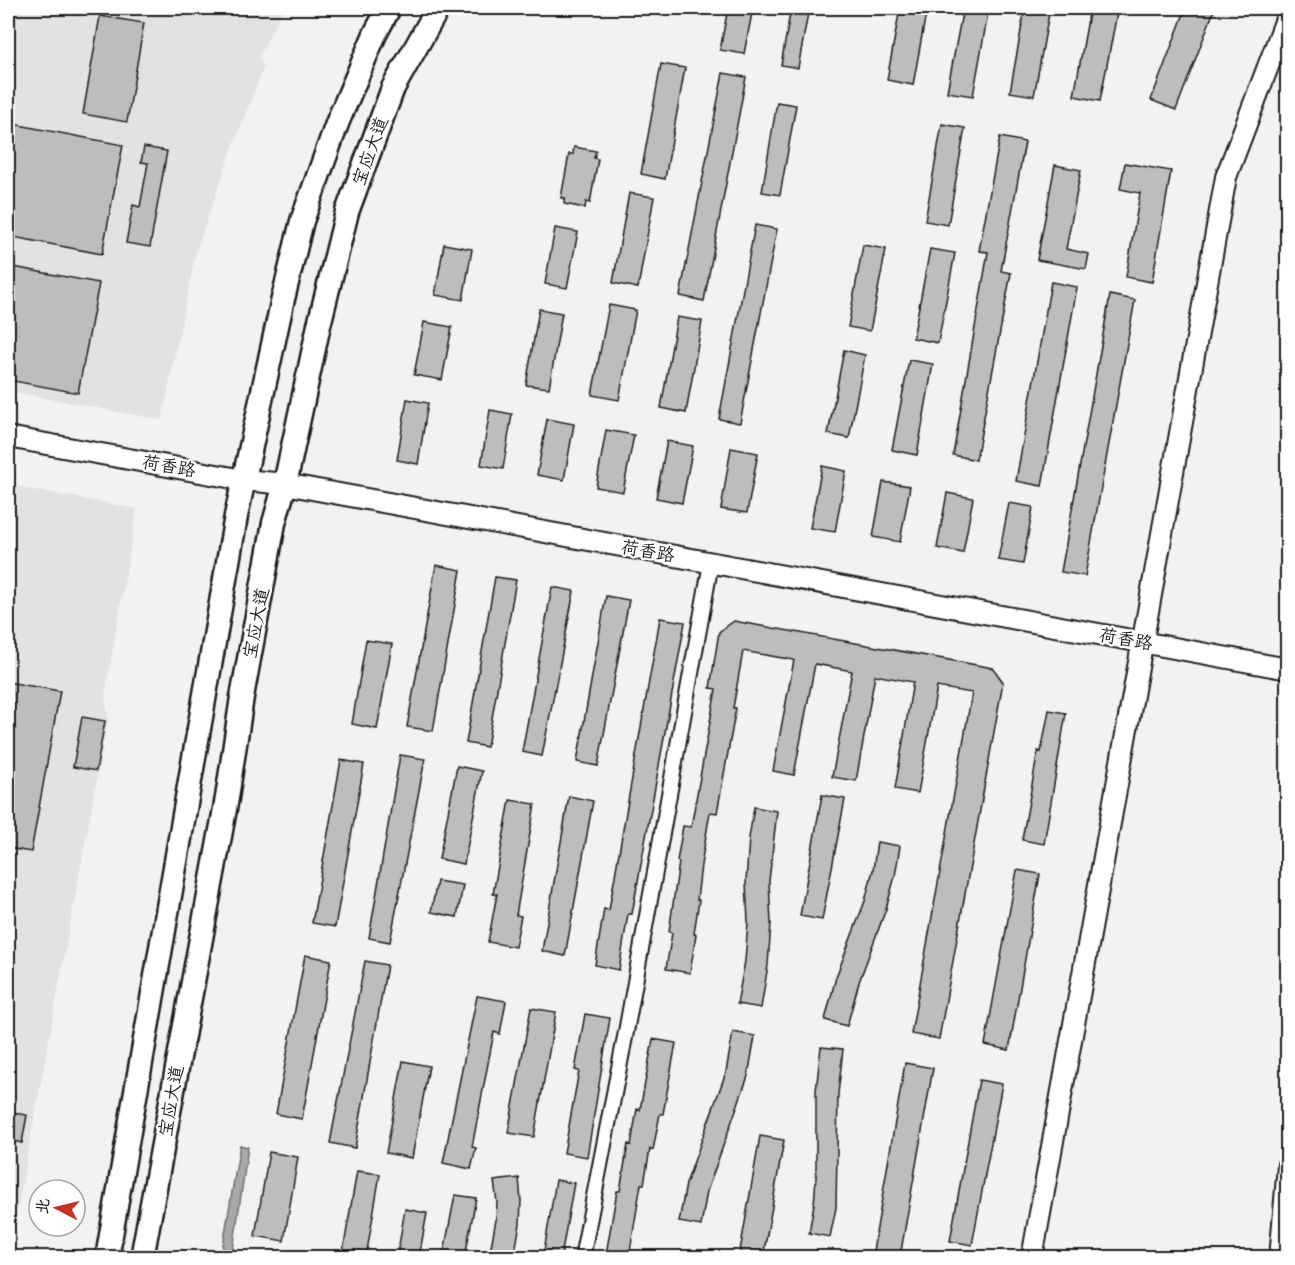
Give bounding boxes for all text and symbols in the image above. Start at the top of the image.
street label: 宝应大道 [345,113,393,189]
street label: 荷香路 [141,449,198,482]
street label: 荷香路 [620,534,677,567]
street label: 宝应大道 [236,585,274,660]
street label: 荷香路 [1098,622,1155,655]
street label: 宝应大道 [152,1063,188,1138]
north arrow [27,1178,87,1238]
text: 北 [30,1197,53,1215]

